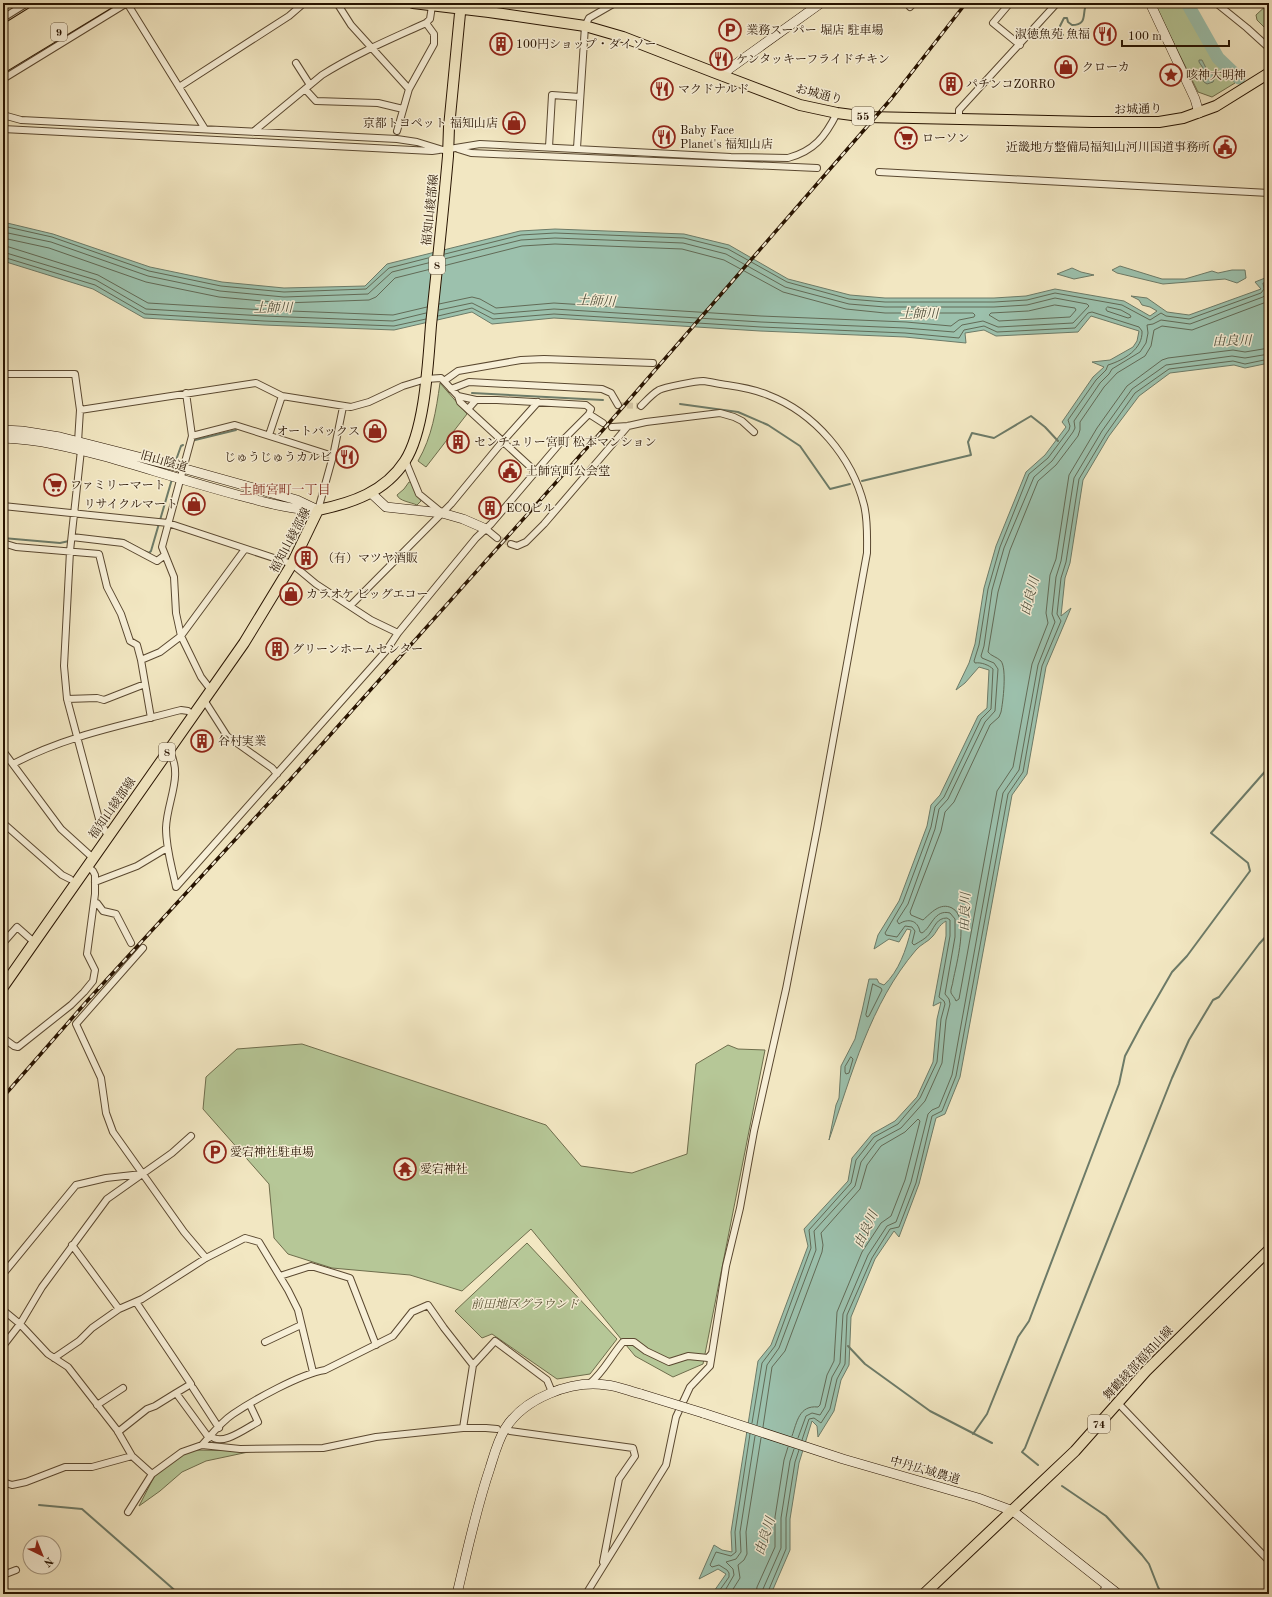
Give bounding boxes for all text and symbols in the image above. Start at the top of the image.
parking icon: 業務スーパー 堀店 駐車場 [717,17,743,43]
restaurant icon: 淑徳魚苑 魚福 [1092,21,1118,47]
scale bar [1122,22,1229,48]
road number: 9 [51,23,67,41]
place label: 業務スーパー 堀店 駐車場 [746,23,884,37]
place label: 淑徳魚苑 魚福 [1015,27,1090,41]
building icon: 100円ショップ・ダイソー [488,31,514,57]
text: 100 m [1128,31,1162,43]
place label: 100円ショップ・ダイソー [516,38,656,51]
restaurant icon: ケンタッキーフライドチキン [708,46,734,72]
place label: ケンタッキーフライドチキン [736,53,890,66]
shop icon: クローカ [1053,54,1079,80]
place label: クローカ [1082,61,1130,74]
place icon: 咳神大明神 [1158,62,1184,88]
place label: 咳神大明神 [1186,68,1246,82]
building icon: パチンコZORRO [938,71,964,97]
restaurant icon: マクドナルド [649,76,675,102]
place label: パチンコZORRO [966,78,1055,91]
street label: お城通り [794,82,844,107]
place label: マクドナルド [678,83,749,96]
street label: お城通り [1114,102,1162,117]
road number: 55 [852,107,874,125]
shop icon: 京都トヨペット 福知山店 [501,110,527,136]
place label: 京都トヨペット 福知山店 [363,116,498,130]
restaurant icon: Baby Face Planet's 福知山店 [651,124,677,150]
place label: Baby Face Planet's 福知山店 [680,125,773,151]
supermarket icon: ローソン [893,125,919,151]
place label: ローソン [922,133,970,145]
public building icon: 近畿地方整備局福知山河川国道事務所 [1212,134,1238,160]
place label: 近畿地方整備局福知山河川国道事務所 [1006,140,1210,154]
street label: 福知山綾部線 [419,173,441,247]
road number: 8 [429,256,445,274]
water label: 土師川 [576,293,618,309]
water label: 土師川 [253,301,294,315]
water label: 土師川 [899,307,940,321]
water label: 由良川 [1212,334,1254,348]
shop icon: オートバックス [362,418,388,444]
place label: オートバックス [276,425,360,438]
building icon: センチュリー宮町 松本マンション [445,429,471,455]
place label: センチュリー宮町 松本マンション [474,435,656,449]
restaurant icon: じゅうじゅうカルビ [334,444,360,470]
street label: 旧山陰道 [139,448,189,474]
place label: じゅうじゅうカルビ [224,451,332,464]
public building icon: 土師宮町公会堂 [497,458,523,484]
place label: 土師宮町公会堂 [526,464,610,478]
supermarket icon: ファミリーマート [42,472,68,498]
place label: ファミリーマート [70,479,166,492]
district label: 土師宮町一丁目 [239,483,331,497]
shop icon: リサイクルマート [181,491,207,517]
building icon: ECOビル [477,495,503,521]
place label: リサイクルマート [84,498,178,511]
place label: ECOビル [506,502,555,515]
street label: 福知山綾部線 [267,505,313,575]
building icon: （有）マツヤ酒販 [293,545,319,571]
place label: （有）マツヤ酒販 [322,551,418,565]
water label: 由良川 [1018,574,1042,617]
shop icon: カラオケ ビッグエコー [278,581,304,607]
place label: カラオケ ビッグエコー [306,588,428,601]
building icon: グリーンホームセンター [264,636,290,662]
place label: グリーンホームセンター [292,643,423,656]
building icon: 谷村実業 [189,728,215,754]
place label: 谷村実業 [218,734,266,748]
road number: 8 [159,743,175,761]
street label: 福知山綾部線 [86,774,138,842]
water label: 由良川 [957,890,973,932]
parking icon: 愛宕神社駐車場 [202,1139,228,1165]
place label: 愛宕神社駐車場 [230,1145,314,1159]
temple icon: 愛宕神社 [392,1156,418,1182]
place label: 愛宕神社 [420,1162,468,1176]
water label: 由良川 [851,1207,881,1250]
park label: 前田地区グラウンド [471,1297,580,1311]
street label: 舞鶴綾部福知山線 [1100,1323,1176,1403]
road number: 74 [1088,1415,1110,1433]
street label: 中丹広域農道 [888,1453,962,1487]
water label: 由良川 [752,1514,778,1557]
north arrow [22,1535,62,1575]
text: N [41,1554,55,1569]

